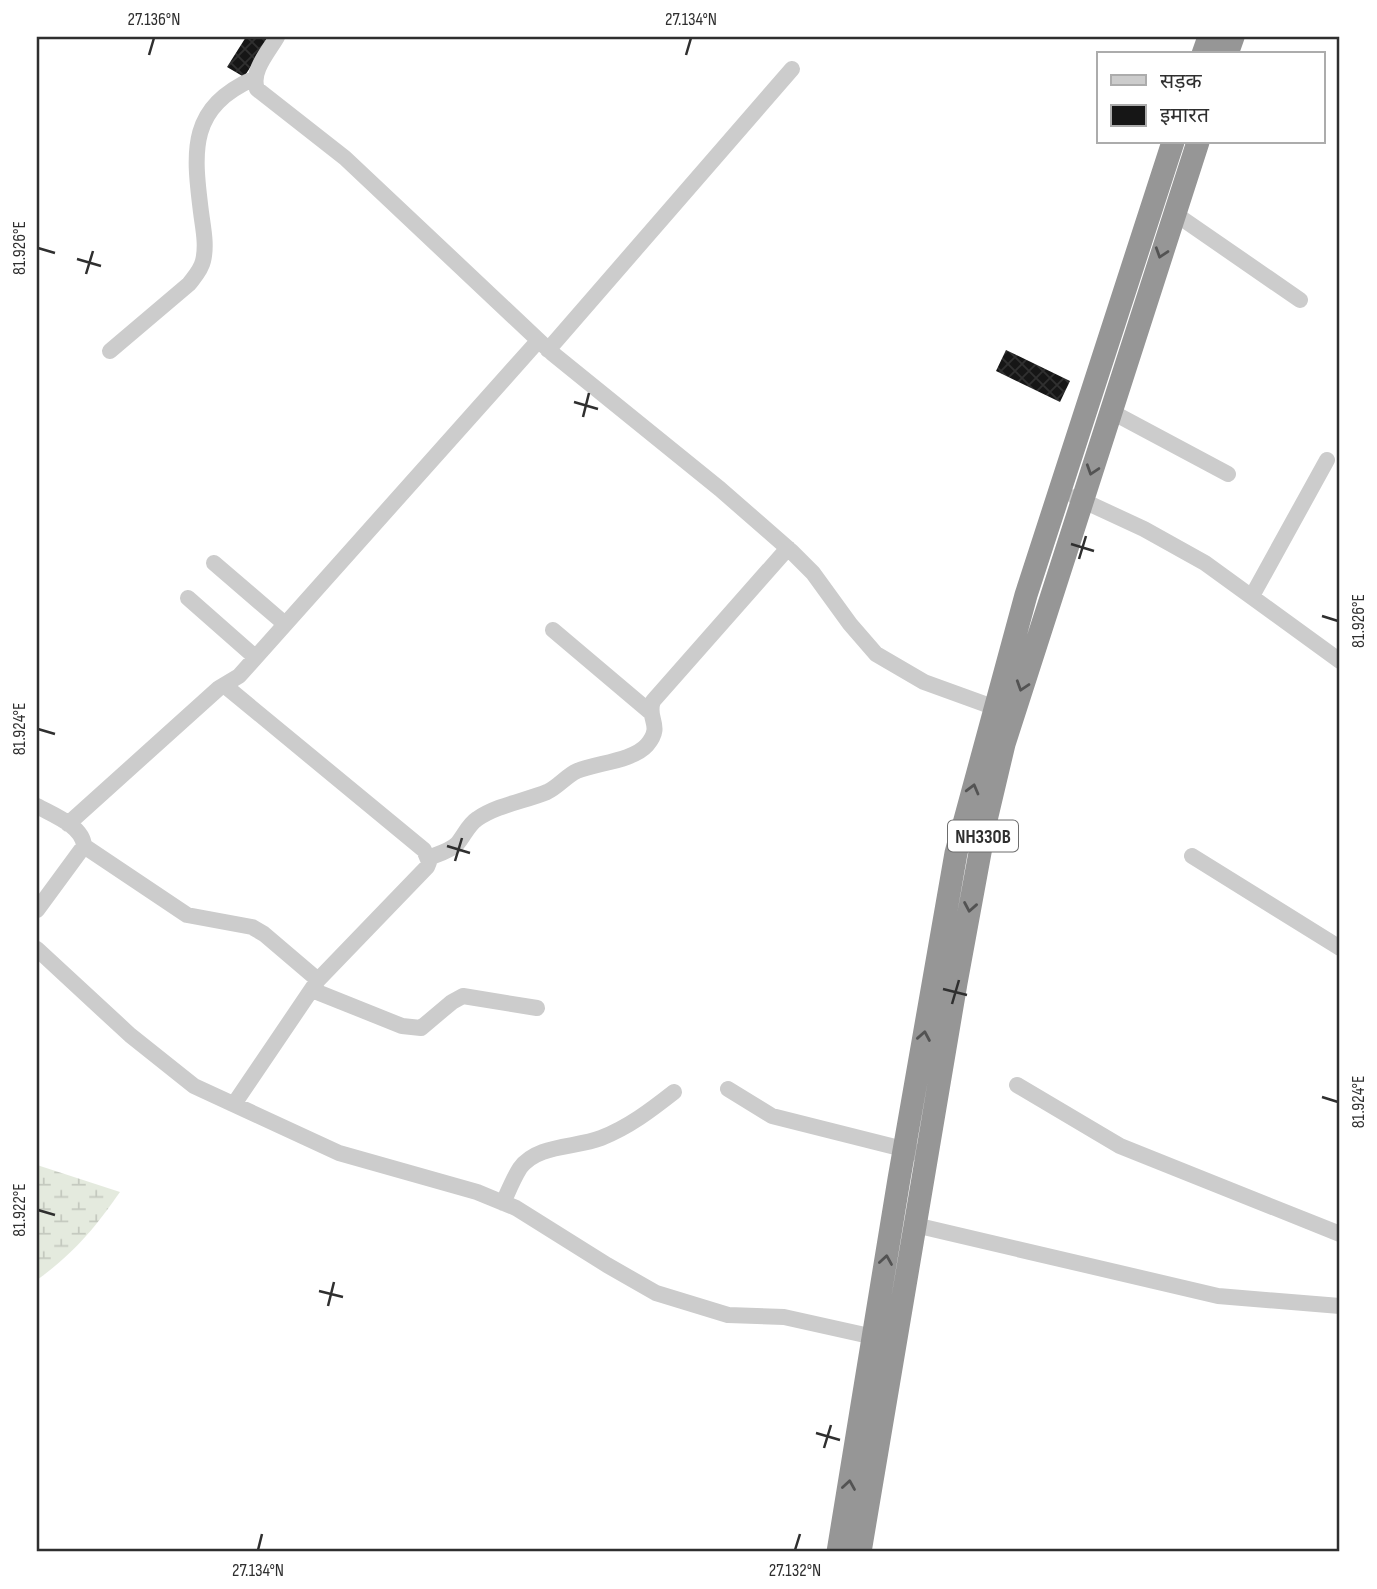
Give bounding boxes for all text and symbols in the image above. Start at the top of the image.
text: 27.136°N [128,9,180,30]
text: 27.134°N [665,9,717,30]
legend [1097,52,1324,144]
text: सड़क [1160,69,1202,94]
text: इमारत [1160,103,1210,128]
text: 81.926°E [9,221,30,275]
one-way arrow [1155,246,1169,259]
one-way arrow [1086,463,1100,475]
text: 81.926°E [1348,594,1369,648]
one-way arrow [1016,680,1031,692]
text: 81.924°E [9,703,30,755]
one-way arrow [965,783,980,795]
road number: NH330B [948,820,1018,852]
one-way arrow [963,901,978,913]
one-way arrow [916,1030,931,1042]
text: 81.924°E [1348,1076,1369,1128]
text: 81.922°E [9,1183,30,1237]
one-way arrow [878,1255,893,1266]
one-way arrow [841,1479,856,1491]
text: 27.134°N [232,1560,284,1581]
text: 27.132°N [769,1560,821,1581]

